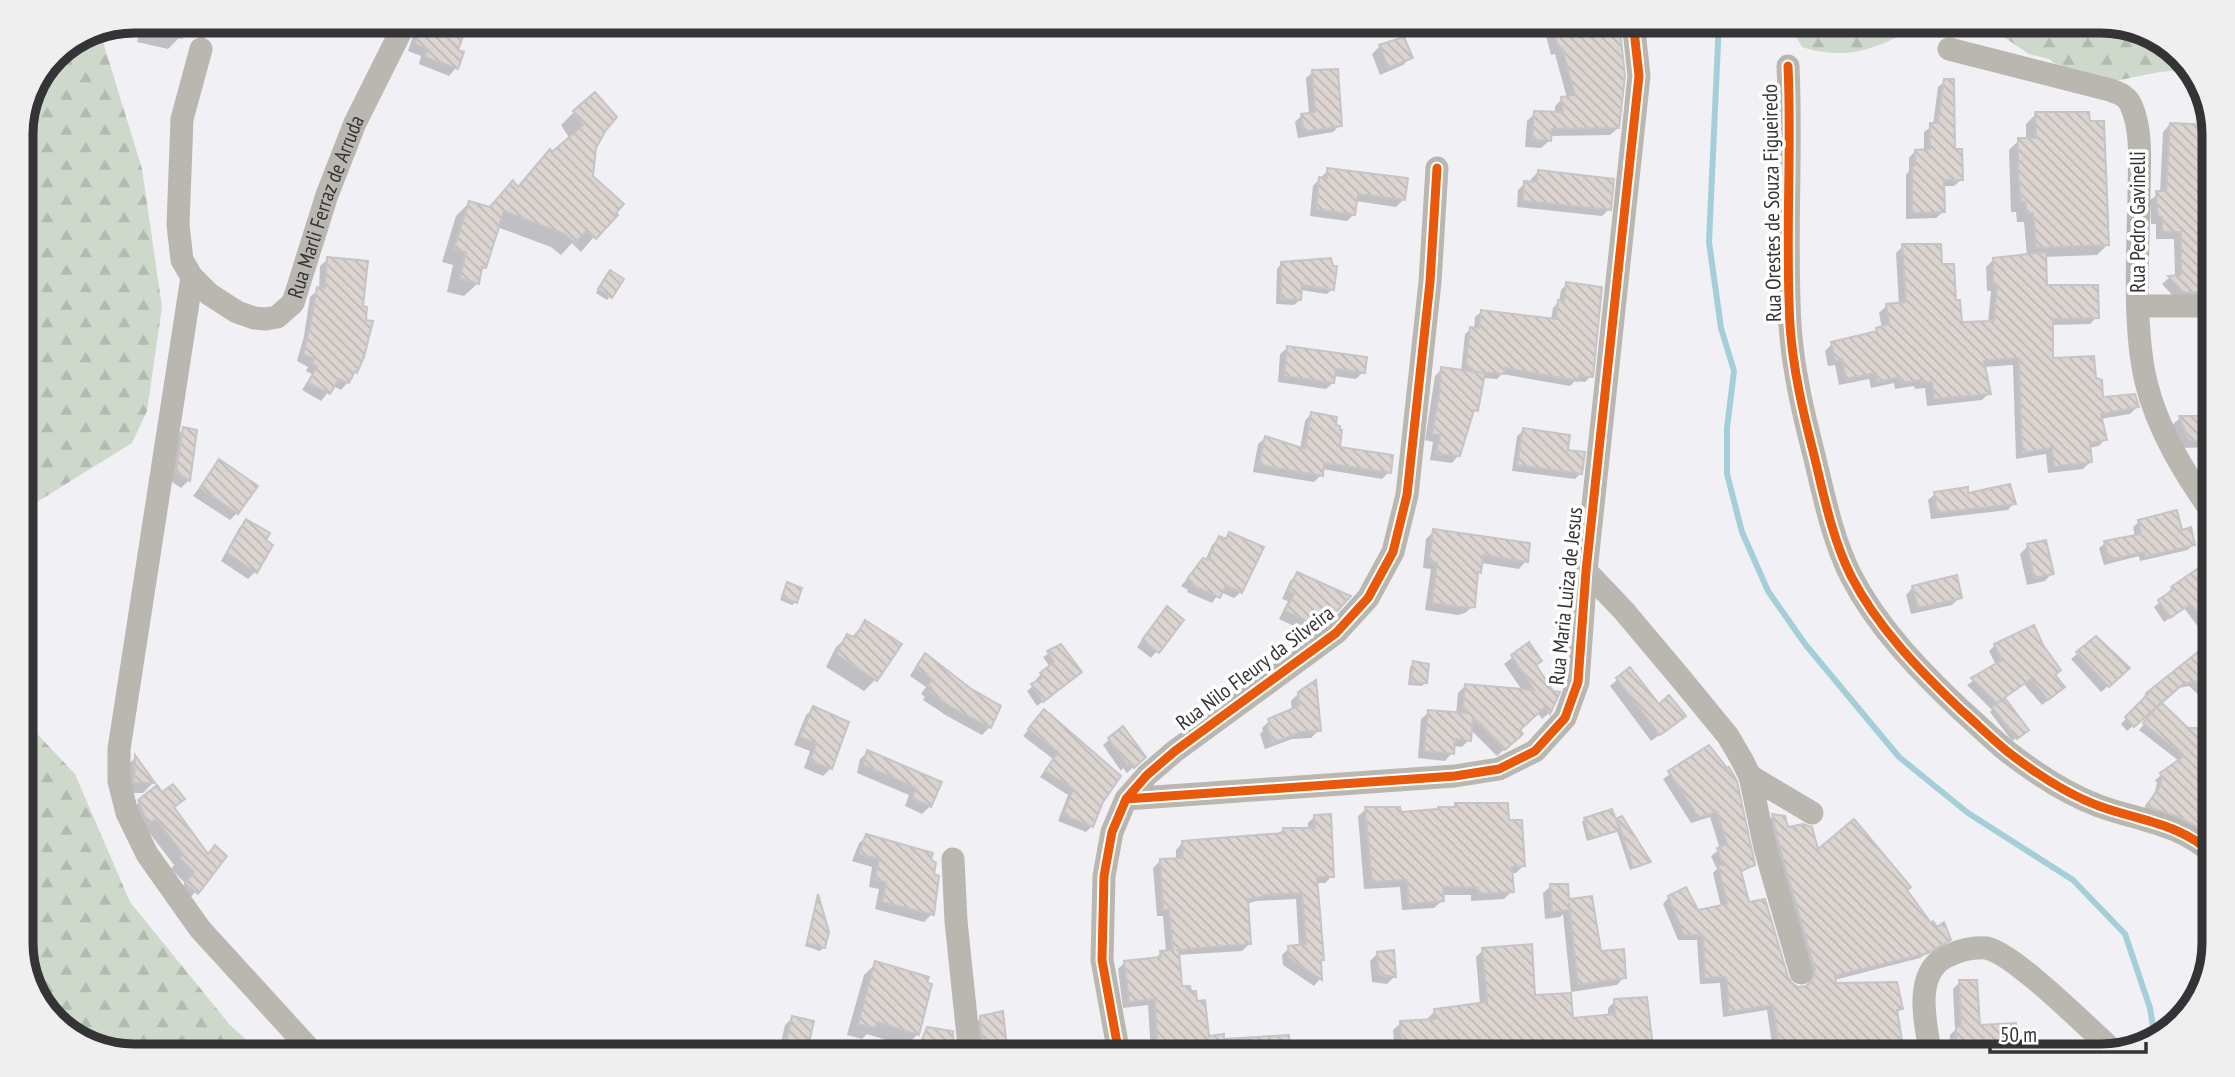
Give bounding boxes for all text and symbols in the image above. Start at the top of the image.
street label: Rua Orestes de Souza Figueiredo [1756,84,1787,322]
street label: Rua Marli Ferraz de Arruda [281,110,370,302]
street label: Rua Pedro Gavinelli [2124,151,2151,293]
street label: Rua Maria Luiza de Jesus [1543,506,1588,686]
street label: Rua Nilo Fleury da Silveira [1170,599,1339,736]
scale bar [1990,1010,2146,1054]
text: 50 m [2000,1021,2037,1048]

